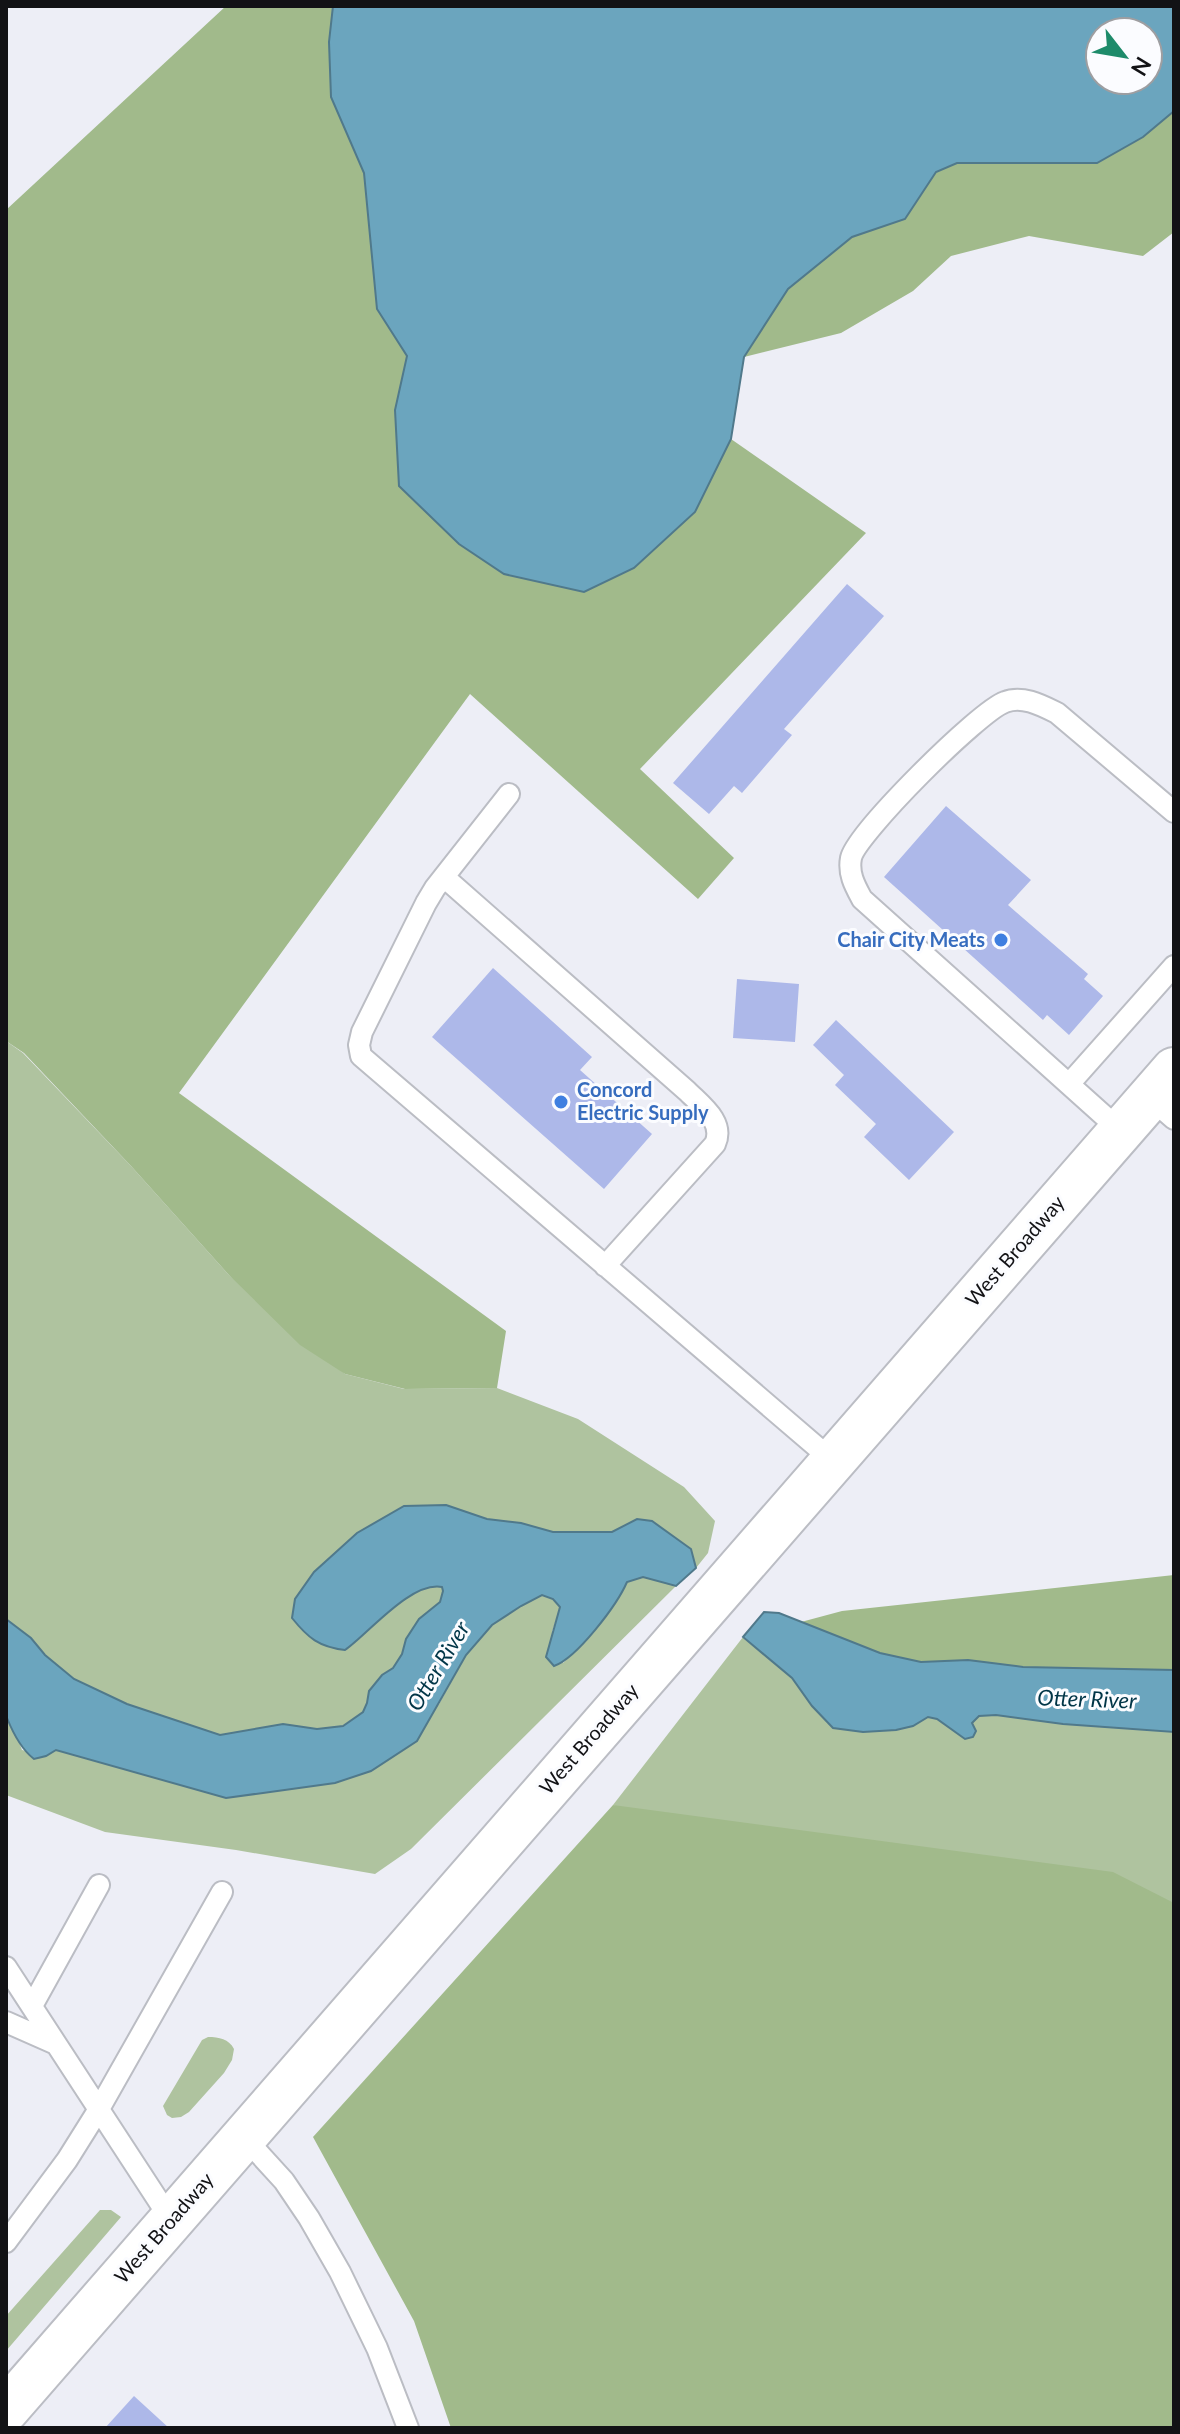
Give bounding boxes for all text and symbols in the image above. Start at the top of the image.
north arrow [1084,16,1164,96]
text: N [1126,52,1158,81]
place label: Chair City Meats [837,927,985,951]
marker: Chair City Meats [992,931,1010,949]
place label: Concord Electric Supply [577,1077,709,1124]
marker: Concord Electric Supply [552,1093,570,1111]
street label: West Broadway [960,1190,1069,1311]
water label: Otter River [400,1616,475,1715]
street label: West Broadway [534,1678,643,1799]
water label: Otter River [1037,1683,1138,1714]
street label: West Broadway [109,2167,218,2288]

